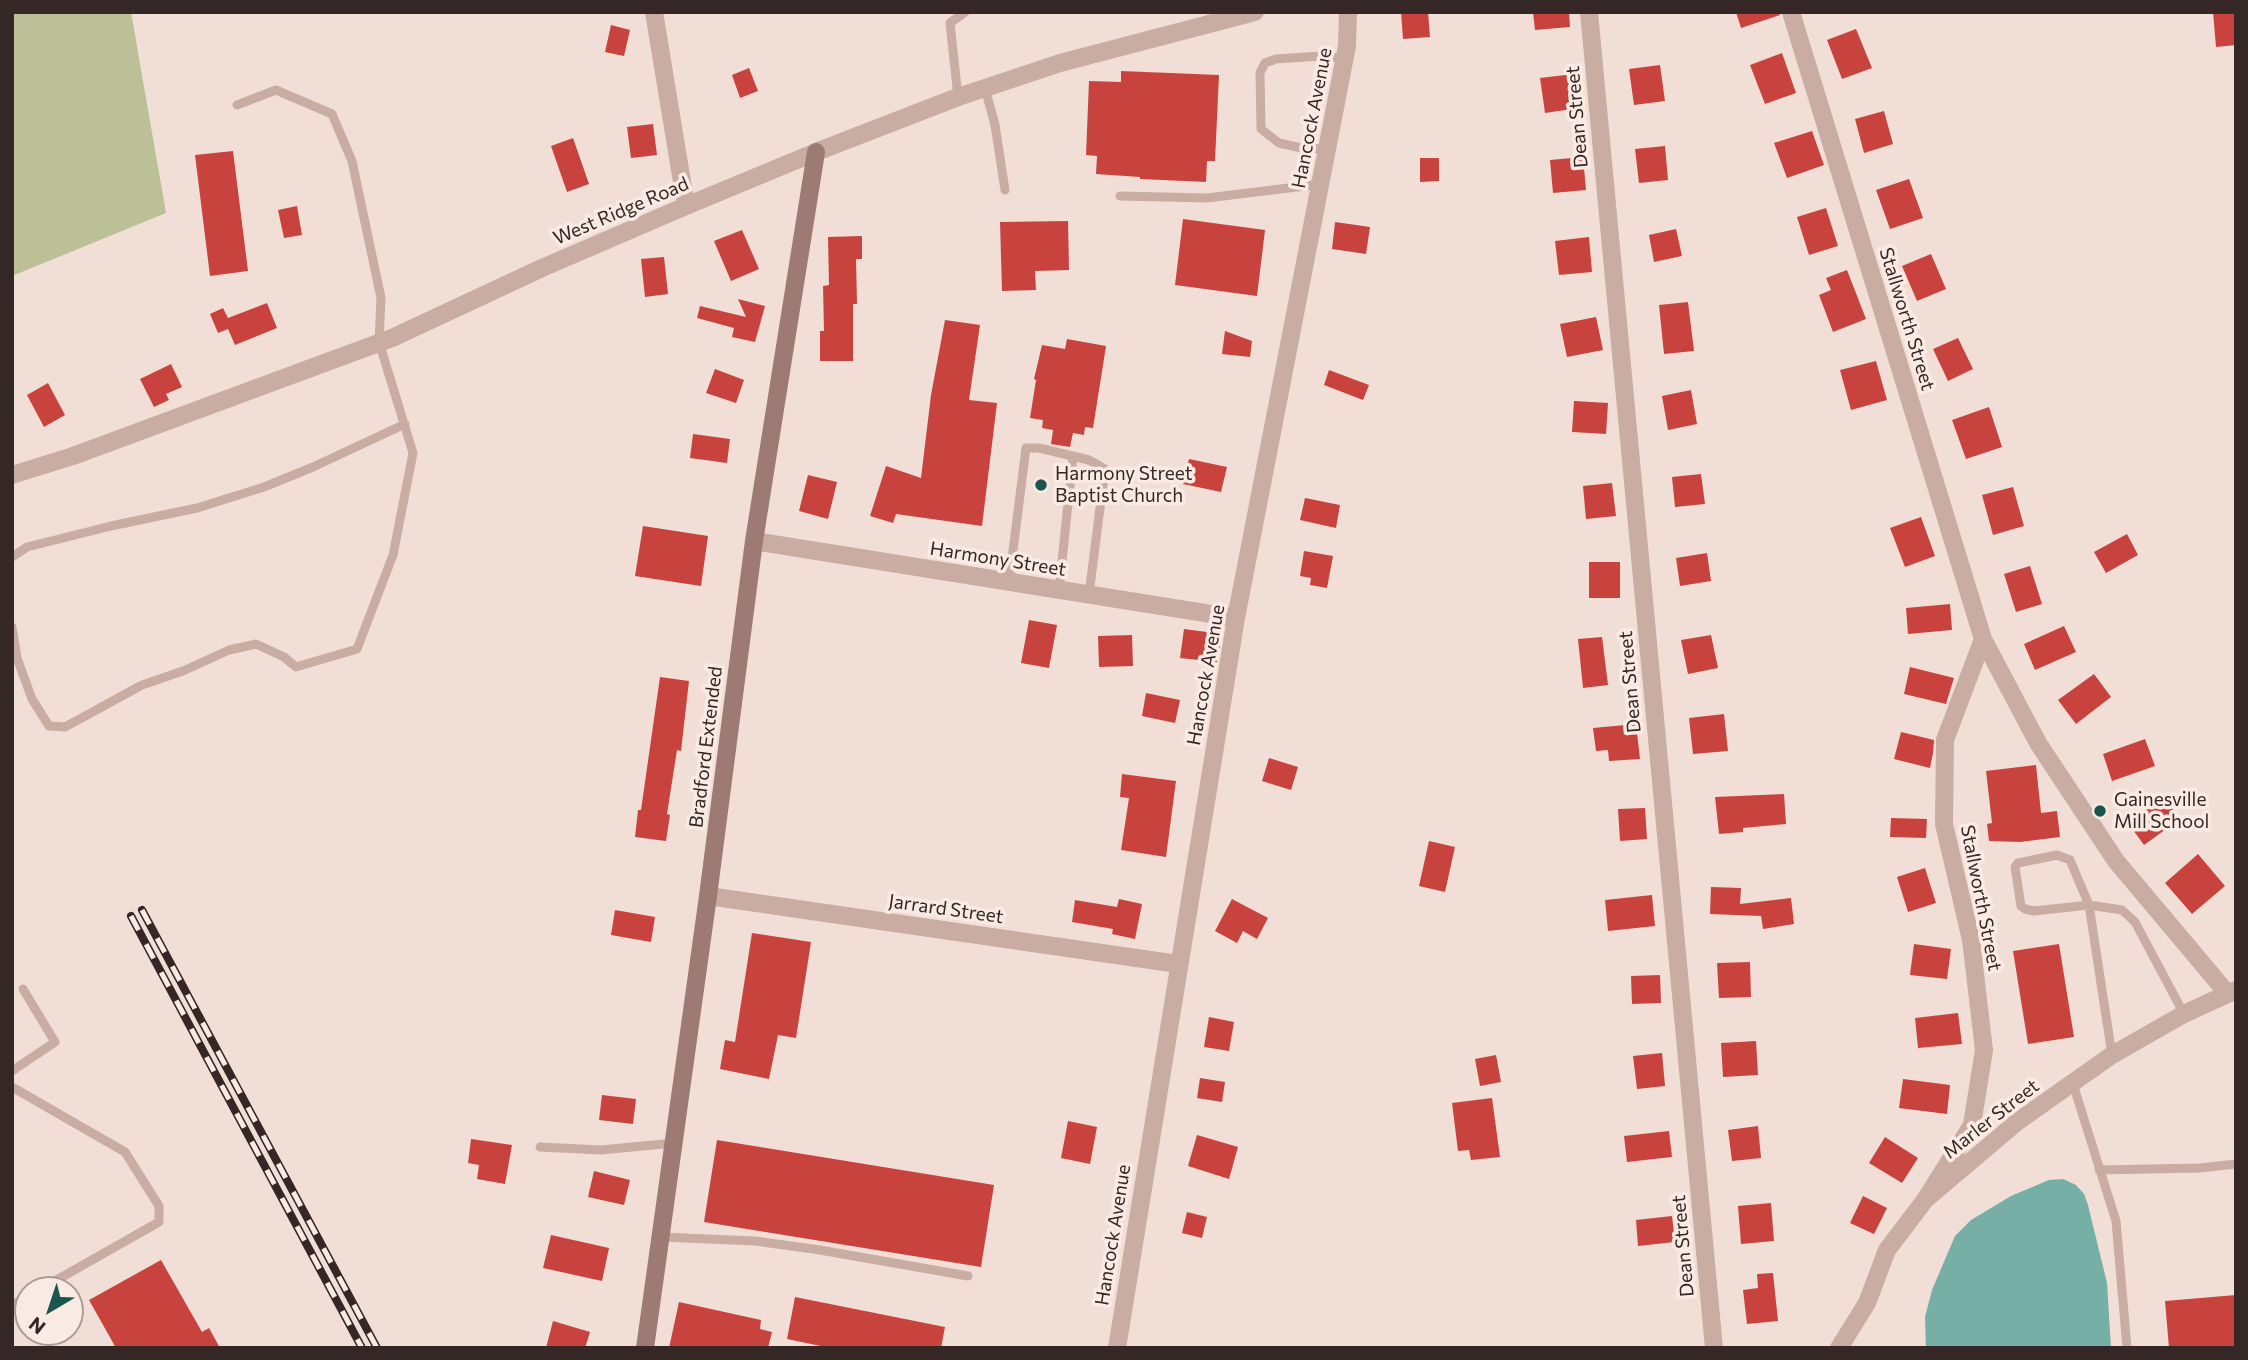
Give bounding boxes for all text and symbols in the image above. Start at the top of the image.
street label: Hancock Avenue [1287,46,1337,190]
street label: Dean Street [1561,65,1593,169]
street label: West Ridge Road [550,172,692,250]
street label: Stallworth Street [1874,245,1940,393]
place label: Harmony Street Baptist Church [1055,463,1193,507]
marker: Harmony Street Baptist Church [1033,477,1049,493]
street label: Harmony Street [928,537,1068,581]
street label: Hancock Avenue [1182,603,1230,747]
street label: Dean Street [1614,630,1646,734]
street label: Bradford Extended [685,665,727,829]
place label: Gainesville Mill School [2114,789,2209,833]
marker: Gainesville Mill School [2092,803,2108,819]
street label: Stallworth Street [1956,823,2006,973]
street label: Jarrard Street [887,890,1005,928]
street label: Marler Street [1939,1075,2043,1163]
street label: Hancock Avenue [1091,1163,1135,1307]
street label: Dean Street [1667,1194,1699,1298]
north arrow [14,1276,84,1346]
text: N [24,1313,50,1340]

